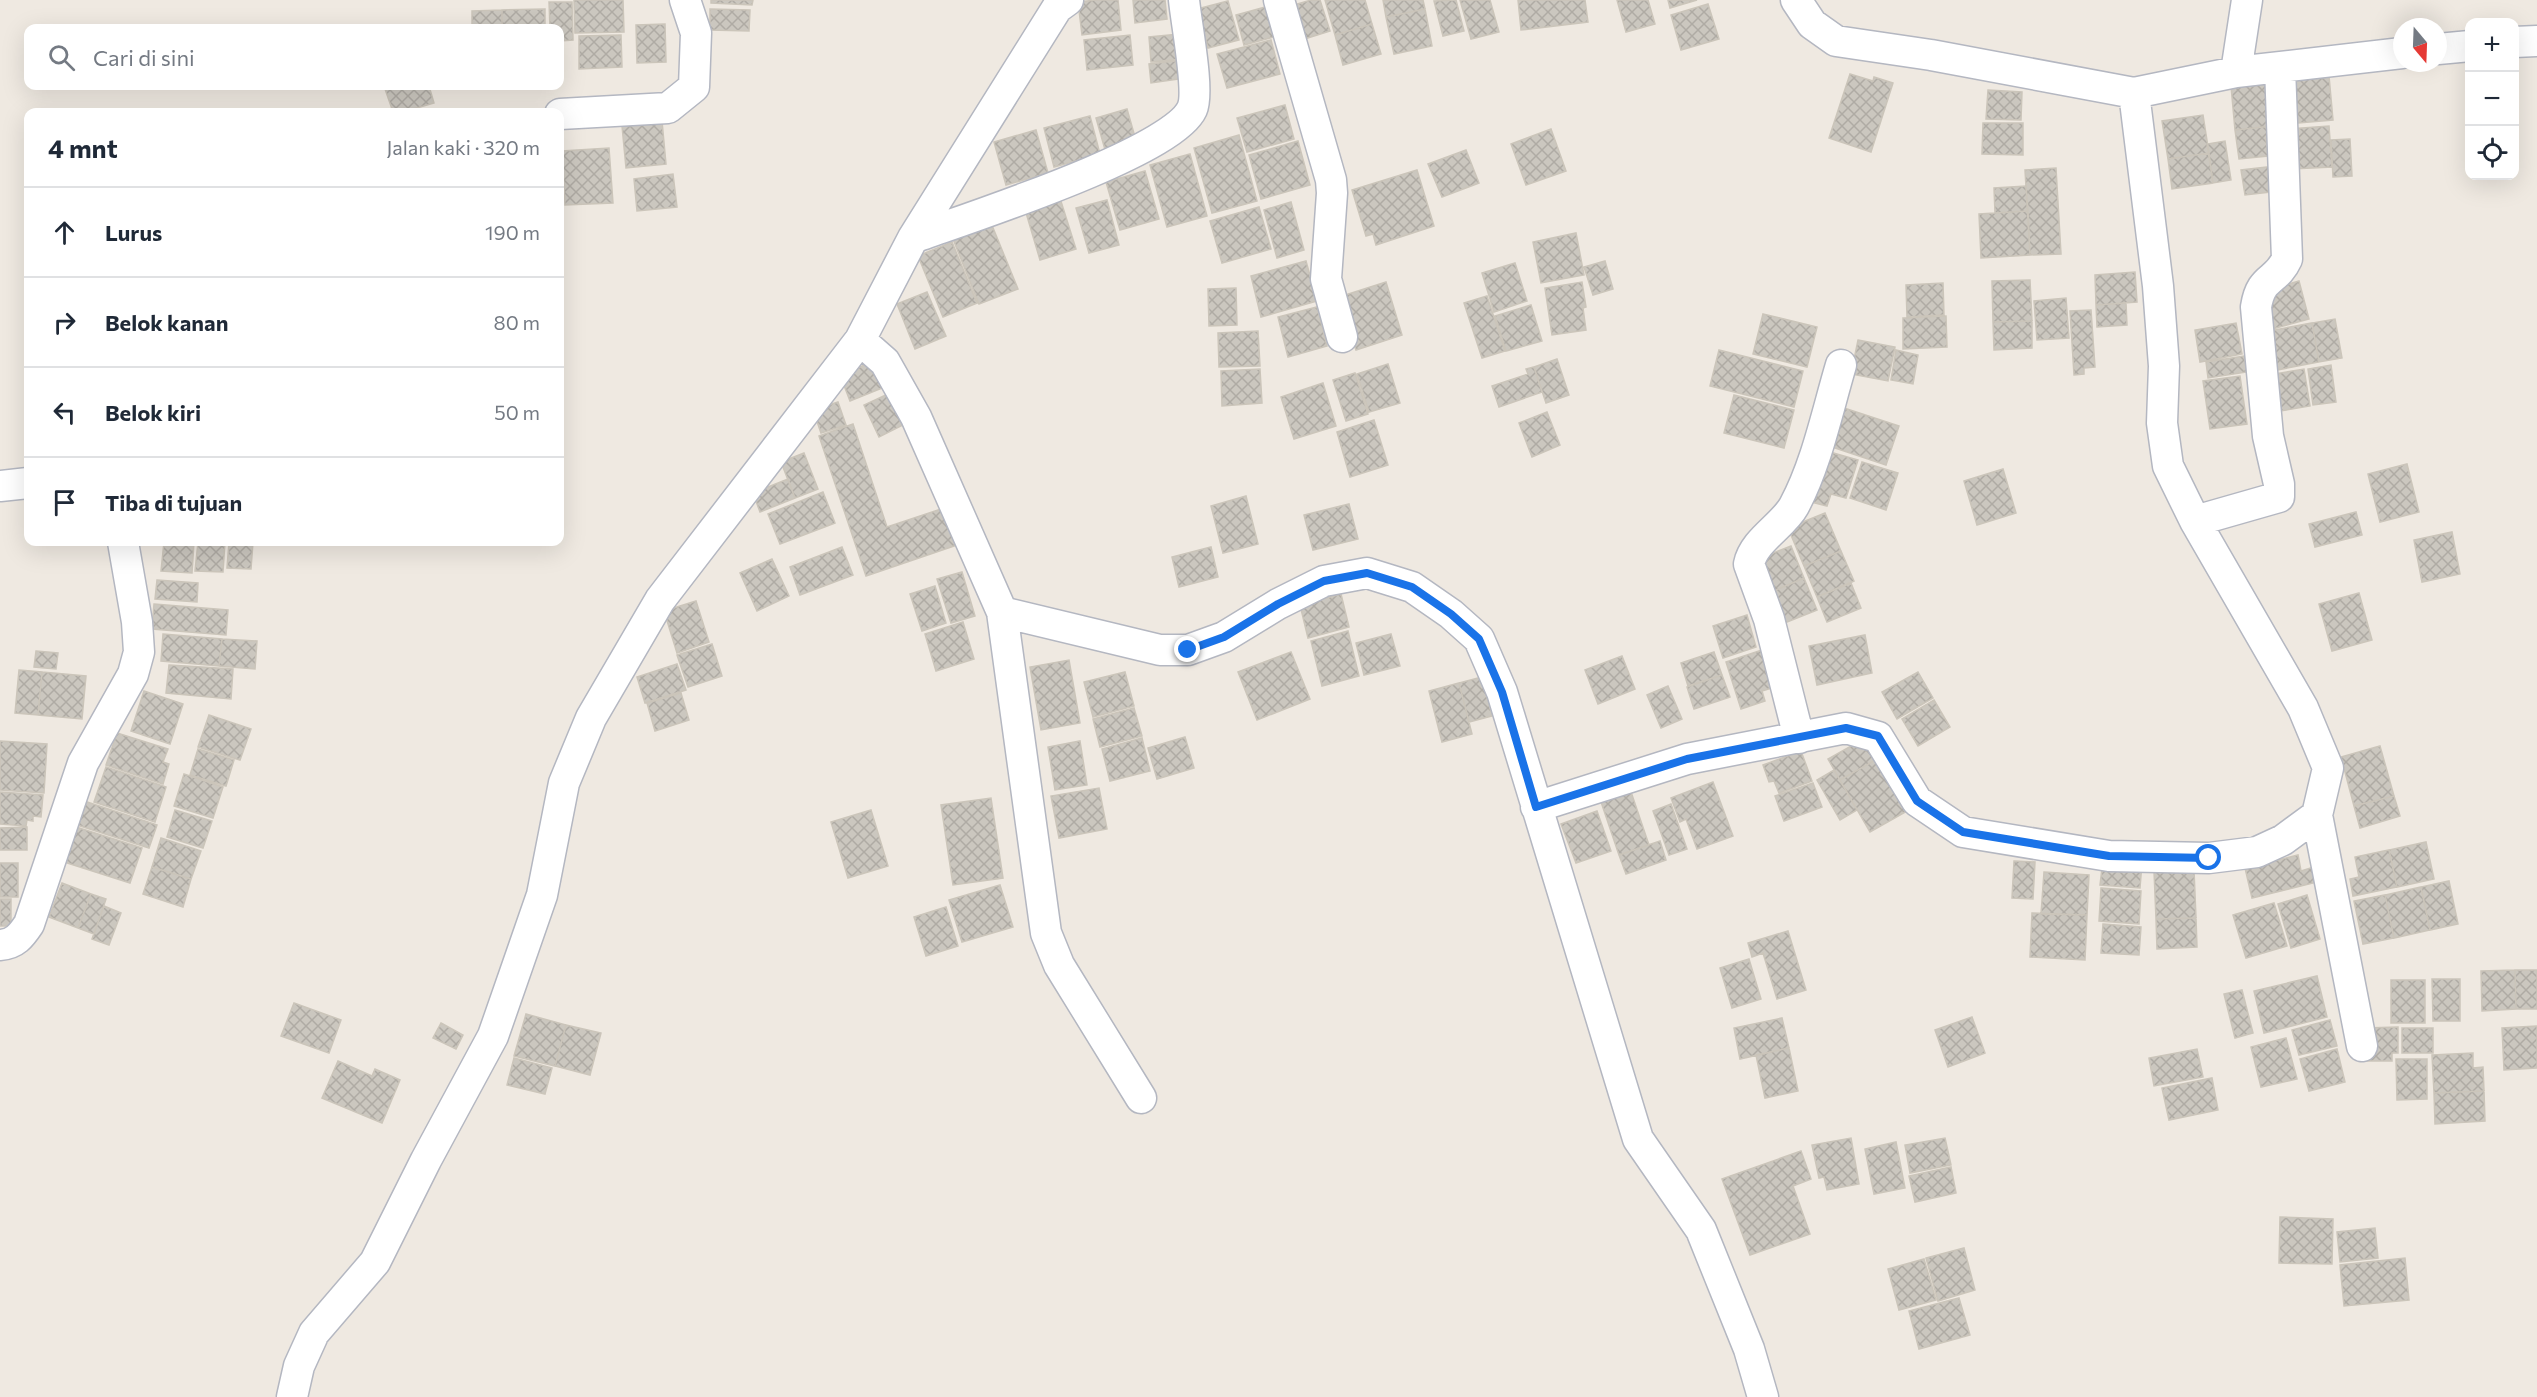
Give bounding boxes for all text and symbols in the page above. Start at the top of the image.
north arrow [2393,18,2447,72]
map controls [2465,18,2519,180]
button: + [2465,18,2519,72]
search box [24,24,564,90]
icon: search [45,41,78,74]
text: Cari di sini [93,44,195,71]
button: − [2465,72,2519,126]
button: locate [2465,126,2519,180]
text: 4 mnt [48,132,118,163]
text: Jalan kaki · 320 m [387,135,540,159]
icon: ahead [48,216,81,249]
text: Lurus [105,219,162,246]
text: 190 m [485,220,540,244]
icon: right [48,306,81,339]
text: Belok kanan [105,309,228,336]
text: 80 m [494,310,540,334]
icon: left [48,396,81,429]
text: Belok kiri [105,399,201,426]
text: 50 m [494,400,540,424]
icon: arrive [48,486,81,519]
text: Tiba di tujuan [105,489,242,516]
route end [1174,636,1200,662]
route start [2195,844,2221,870]

